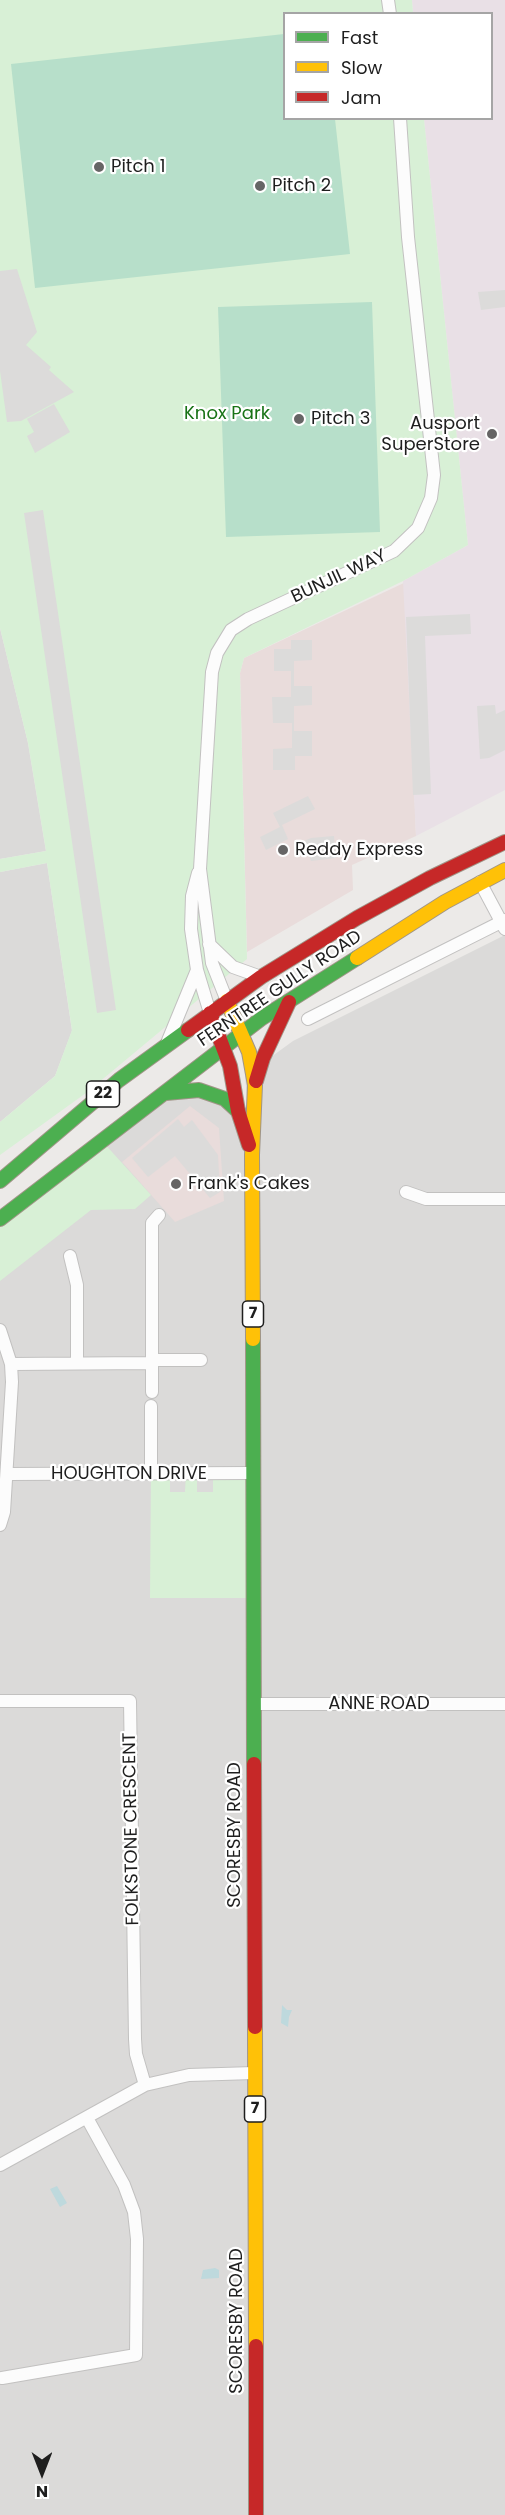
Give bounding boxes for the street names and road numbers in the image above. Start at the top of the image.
street label: BUNJIL WAY [288,546,390,608]
street label: FERNTREE GULLY ROAD [194,926,366,1052]
road number: 22 [86,1081,120,1107]
road number: 7 [242,1301,264,1327]
street label: HOUGHTON DRIVE [51,1463,207,1485]
street label: ANNE ROAD [328,1693,430,1715]
street label: FOLKSTONE CRESCENT [120,1732,144,1926]
street label: SCORESBY ROAD [224,1762,246,1908]
road number: 7 [244,2096,266,2122]
street label: SCORESBY ROAD [226,2248,248,2394]

